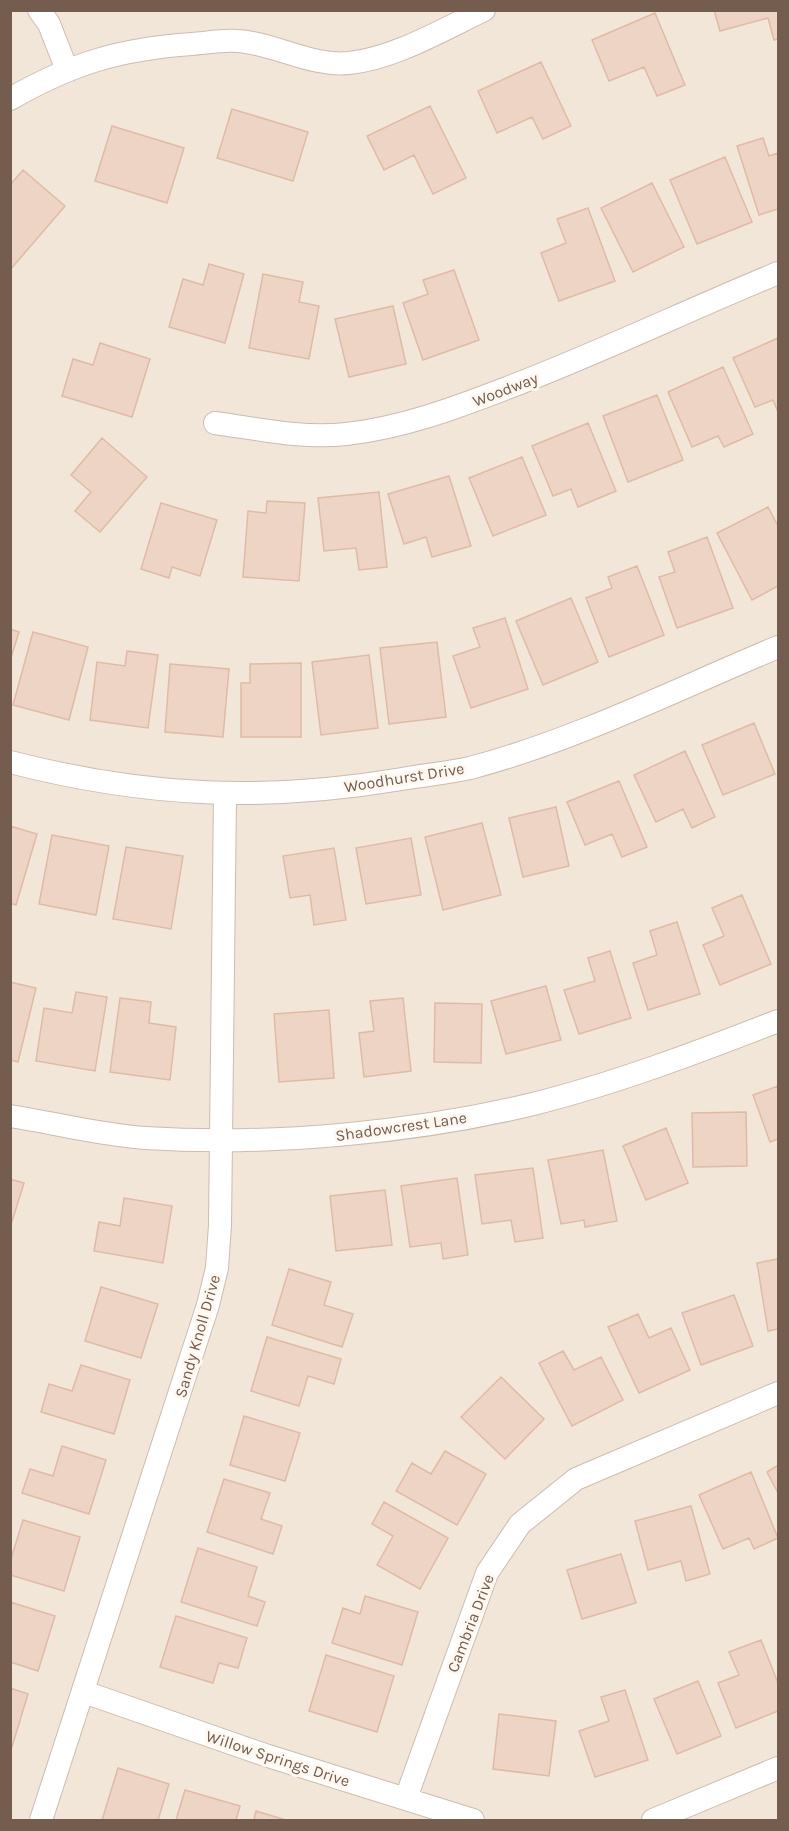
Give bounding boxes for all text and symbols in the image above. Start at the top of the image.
street label: Woodway [470,368,541,411]
street label: Woodhurst Drive [343,759,466,796]
street label: Shadowcrest Lane [334,1108,468,1145]
street label: Sandy Knoll Drive [171,1272,224,1400]
street label: Cambria Drive [443,1571,498,1675]
street label: Willow Springs Drive [204,1726,352,1791]

